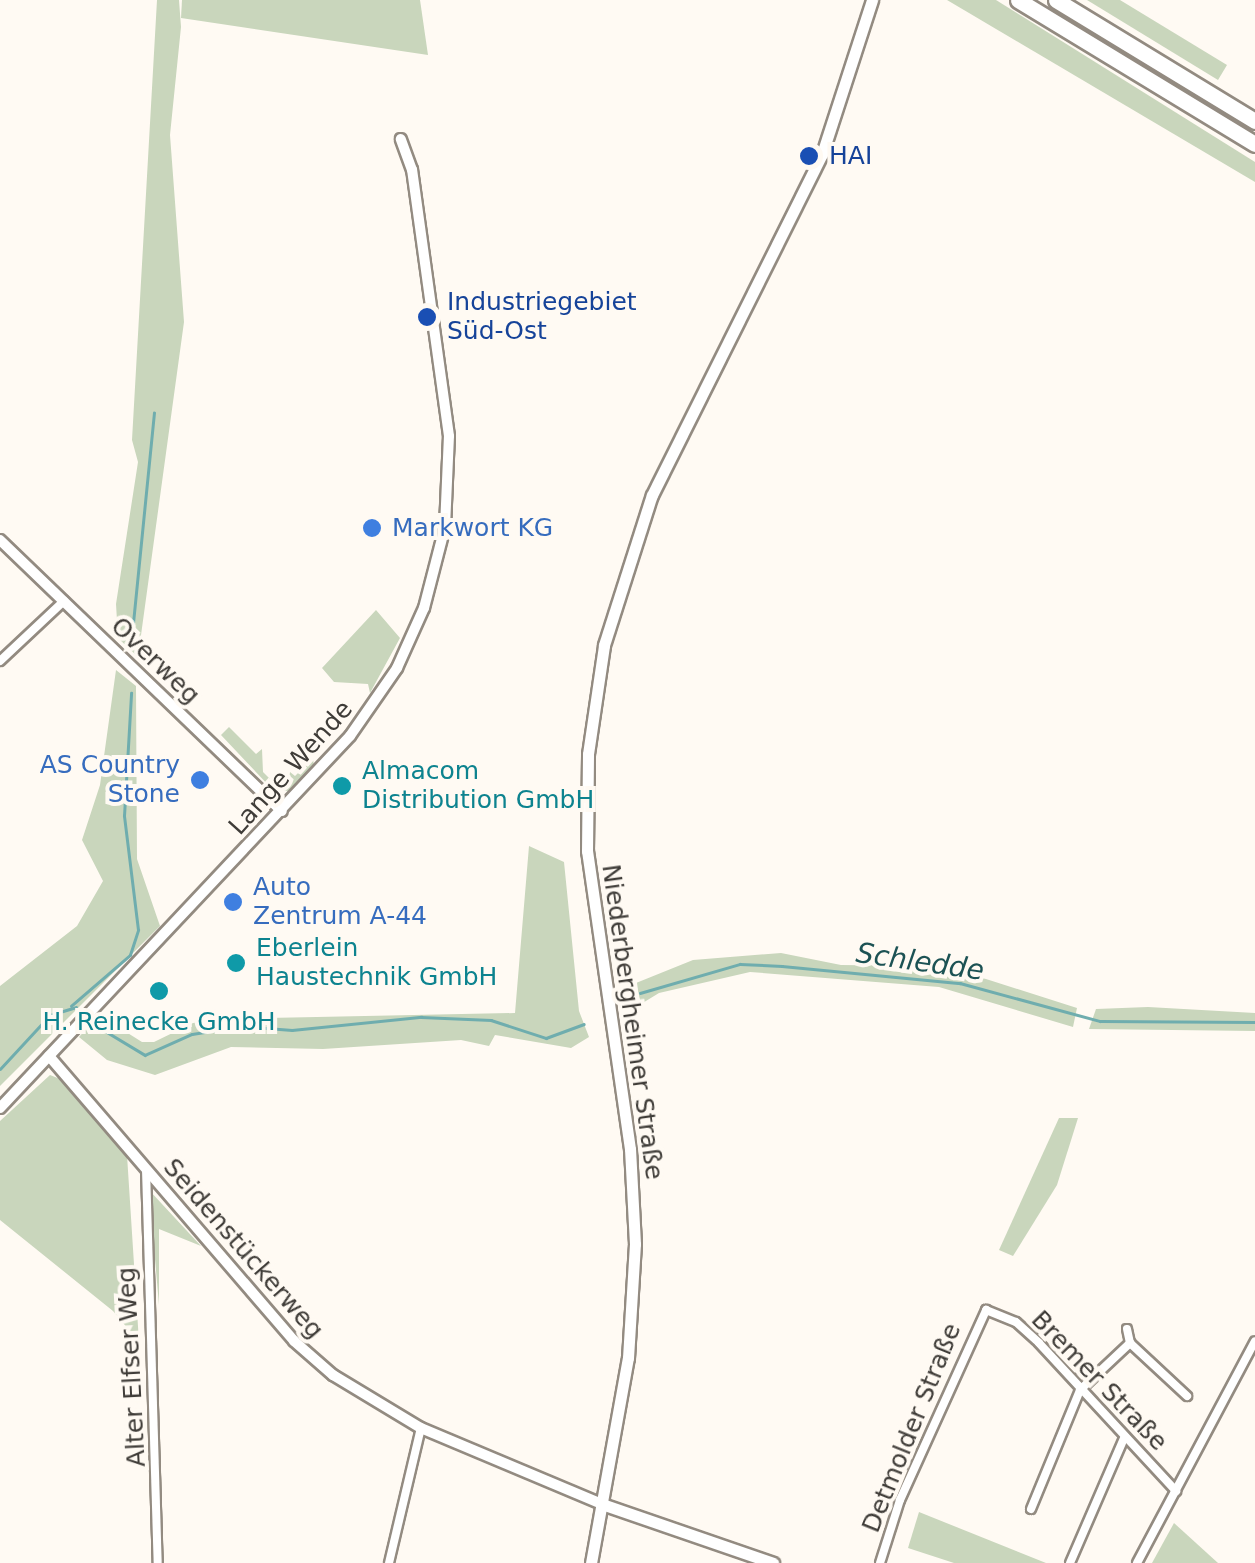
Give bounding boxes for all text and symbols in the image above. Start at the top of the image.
place label: HAI [829,141,872,171]
marker: HAI [798,145,820,167]
place label: Industriegebiet Süd-Ost [447,288,637,347]
marker: Industriegebiet Süd-Ost [416,306,438,328]
place label: Markwort KG [392,513,553,543]
marker: Markwort KG [361,517,383,539]
street label: Overweg [104,611,206,711]
street label: Lange Wende [223,695,359,841]
place label: AS Country Stone [40,751,180,810]
place label: Almacom Distribution GmbH [362,757,594,816]
marker: AS Country Stone [189,769,211,791]
marker: Almacom Distribution GmbH [331,775,353,797]
street label: Niederbergheimer Straße [595,862,669,1182]
place label: Auto Zentrum A-44 [253,873,427,932]
marker: Auto Zentrum A-44 [222,891,244,913]
place label: Eberlein Haustechnik GmbH [256,934,497,993]
water label: Schledde [854,936,986,988]
marker: Eberlein Haustechnik GmbH [225,952,247,974]
marker: H. Reinecke GmbH [148,980,170,1002]
place label: H. Reinecke GmbH [42,1007,276,1037]
street label: Seidenstückerweg [157,1153,329,1345]
street label: Alter Elfser Weg [112,1266,152,1468]
street label: Bremer Straße [1025,1305,1173,1457]
street label: Detmolder Straße [856,1319,968,1537]

